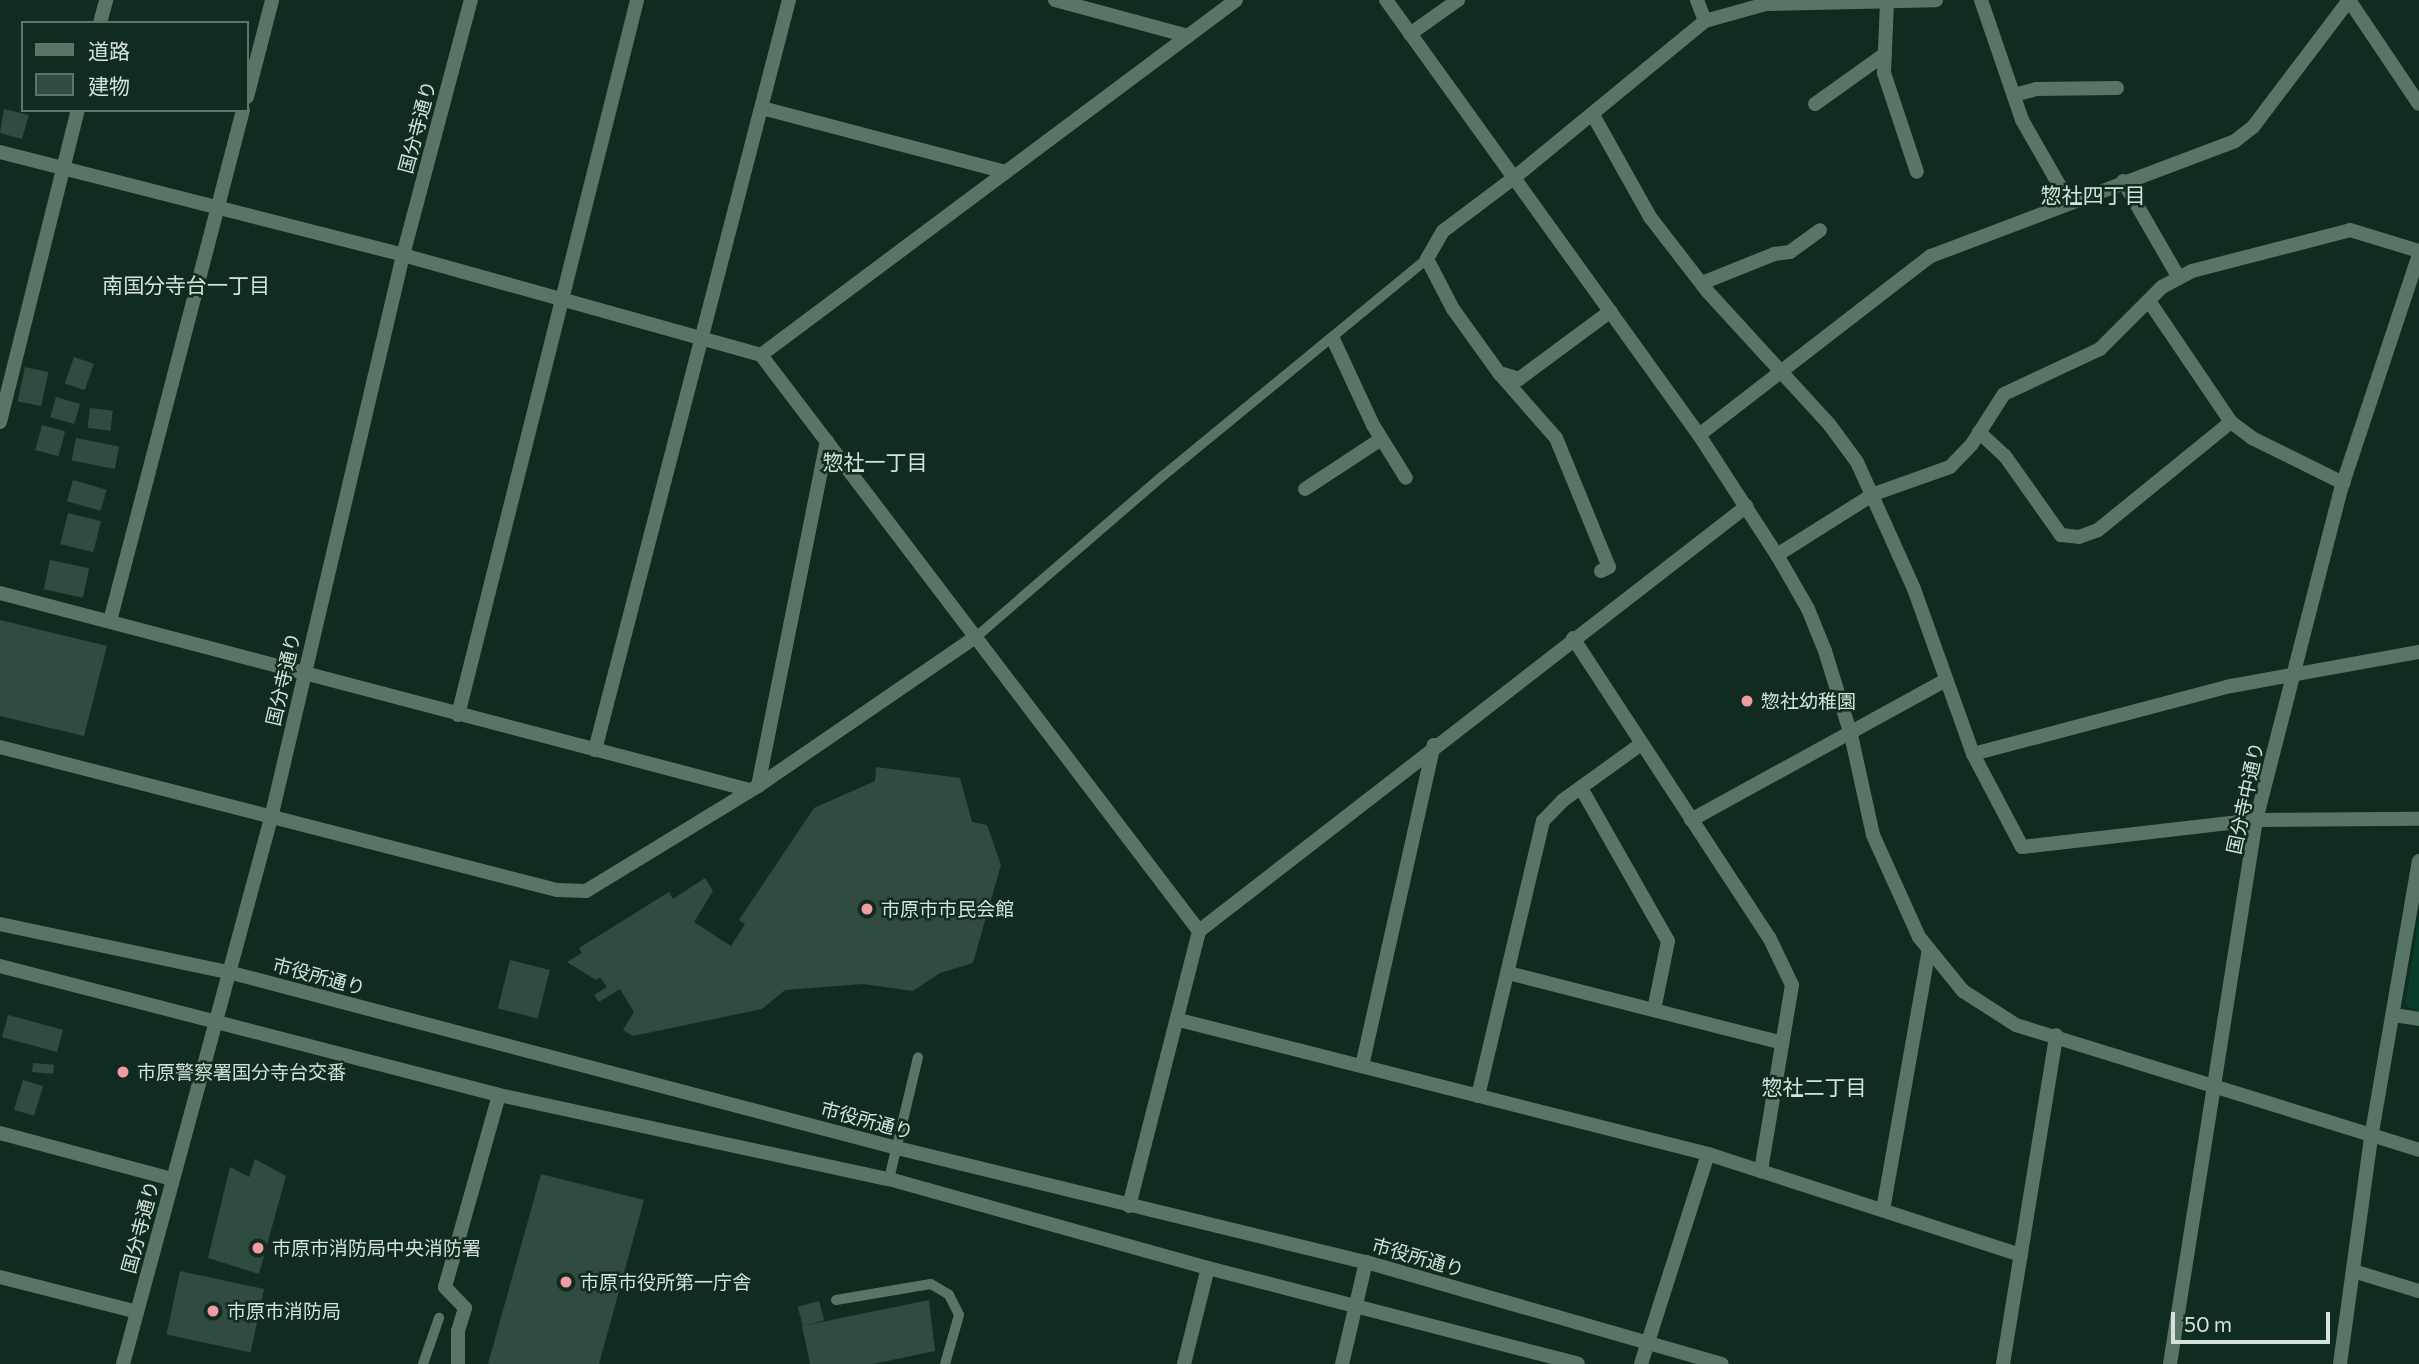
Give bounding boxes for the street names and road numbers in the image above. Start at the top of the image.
street label: 国分寺通り [394,78,440,176]
street label: 国分寺通り [261,630,305,728]
street label: 国分寺中通り [2222,740,2268,856]
street label: 市役所通り [270,953,368,999]
street label: 市役所通り [818,1097,916,1143]
street label: 国分寺通り [117,1178,163,1276]
street label: 市役所通り [1369,1233,1467,1281]

